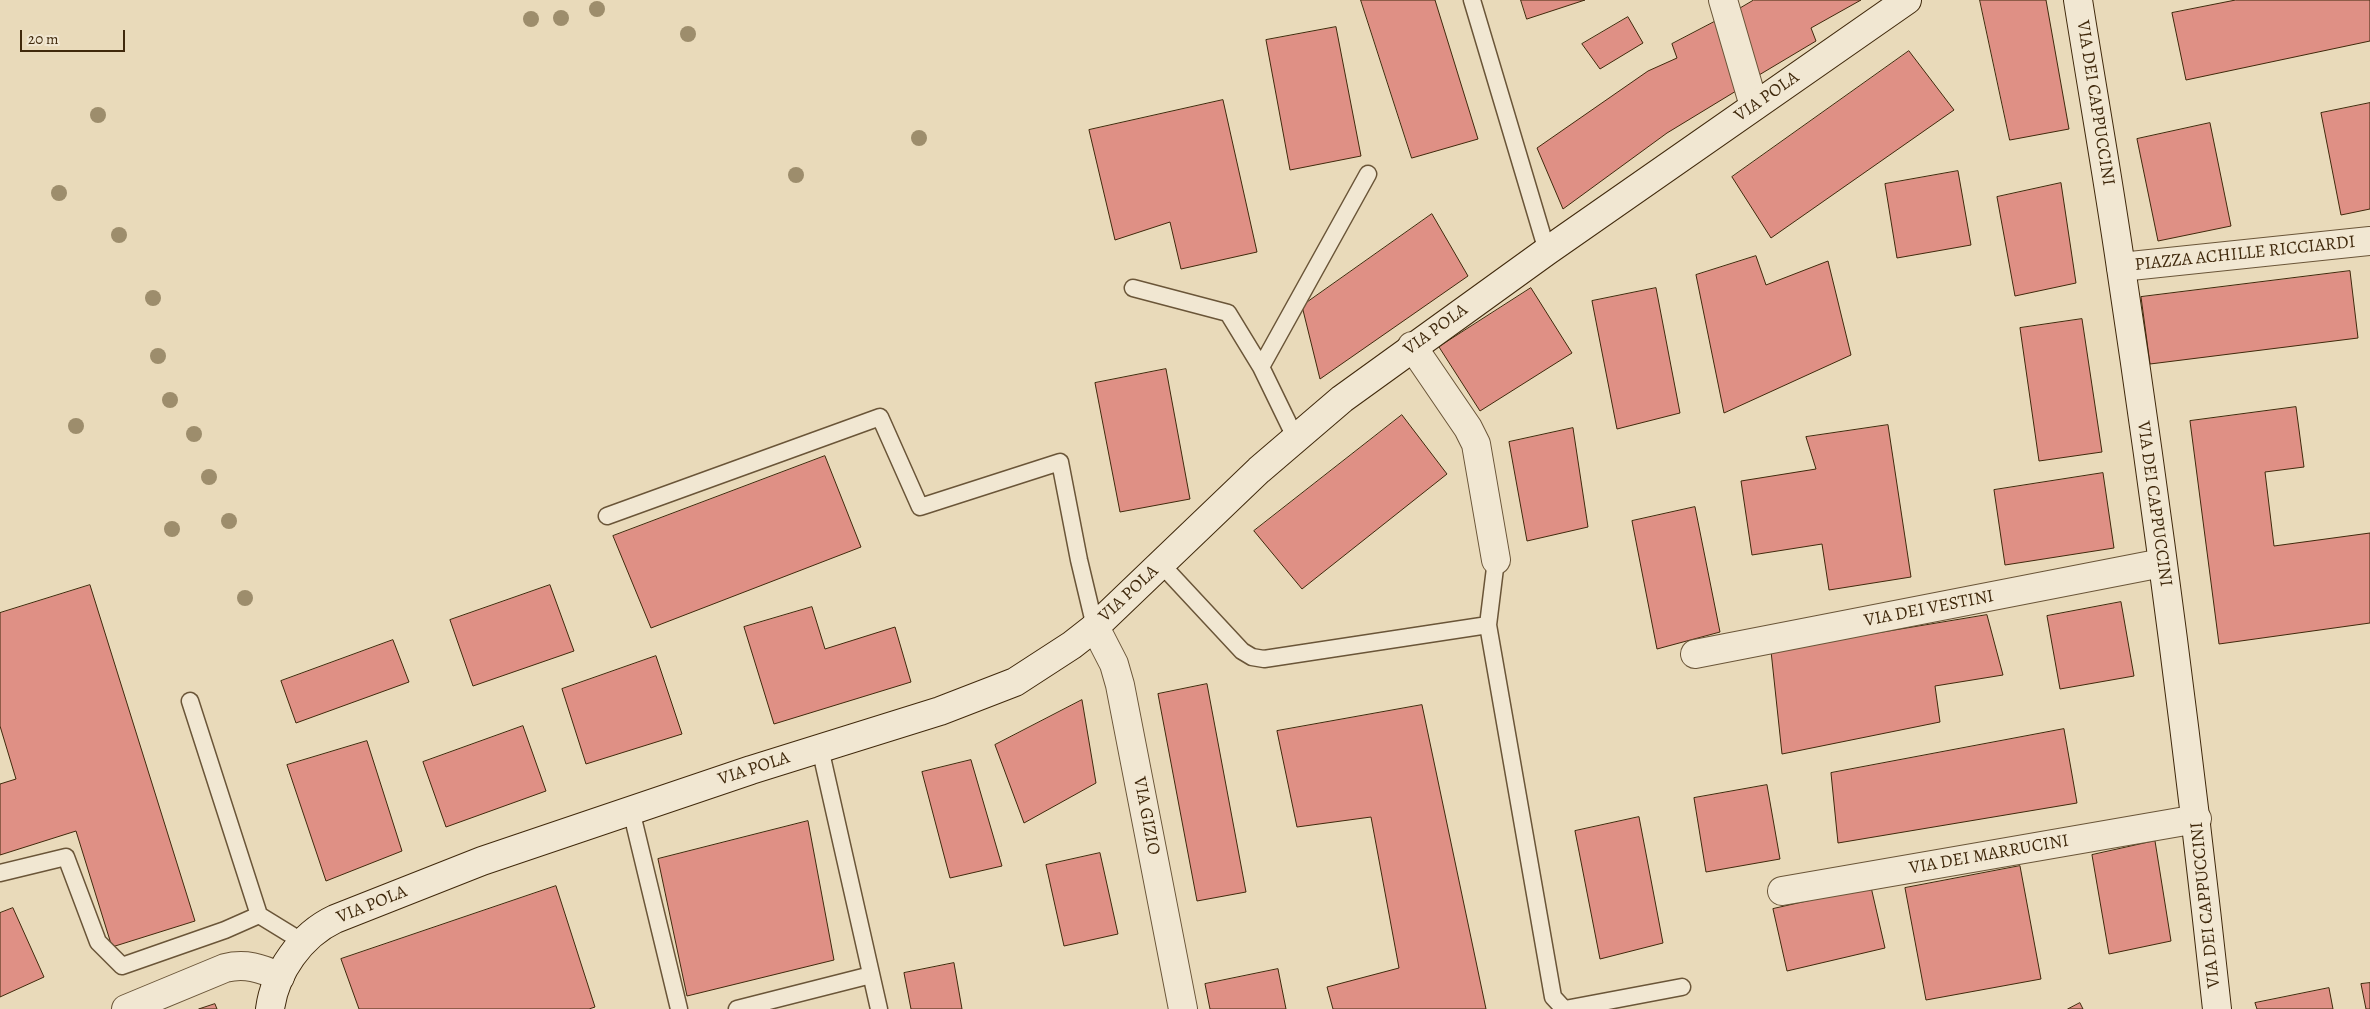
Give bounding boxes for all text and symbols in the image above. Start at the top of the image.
street label: VIA DEI CAPPUCCINI [2071,19,2119,187]
scale bar [22,20,128,52]
text: 20 m [28,29,59,49]
street label: VIA POLA [1731,67,1803,127]
street label: PIAZZA ACHILLE RICCIARDI [2134,232,2356,276]
street label: VIA POLA [1400,300,1472,360]
street label: VIA DEI CAPPUCCINI [2132,420,2176,588]
street label: VIA POLA [1095,561,1163,627]
street label: VIA DEI VESTINI [1862,586,1996,632]
street label: VIA POLA [716,747,792,791]
street label: VIA GIZIO [1128,775,1164,857]
street label: VIA DEI CAPPUCCINI [2187,821,2225,989]
street label: VIA DEI MARRUCINI [1908,830,2070,880]
street label: VIA POLA [334,881,410,929]

